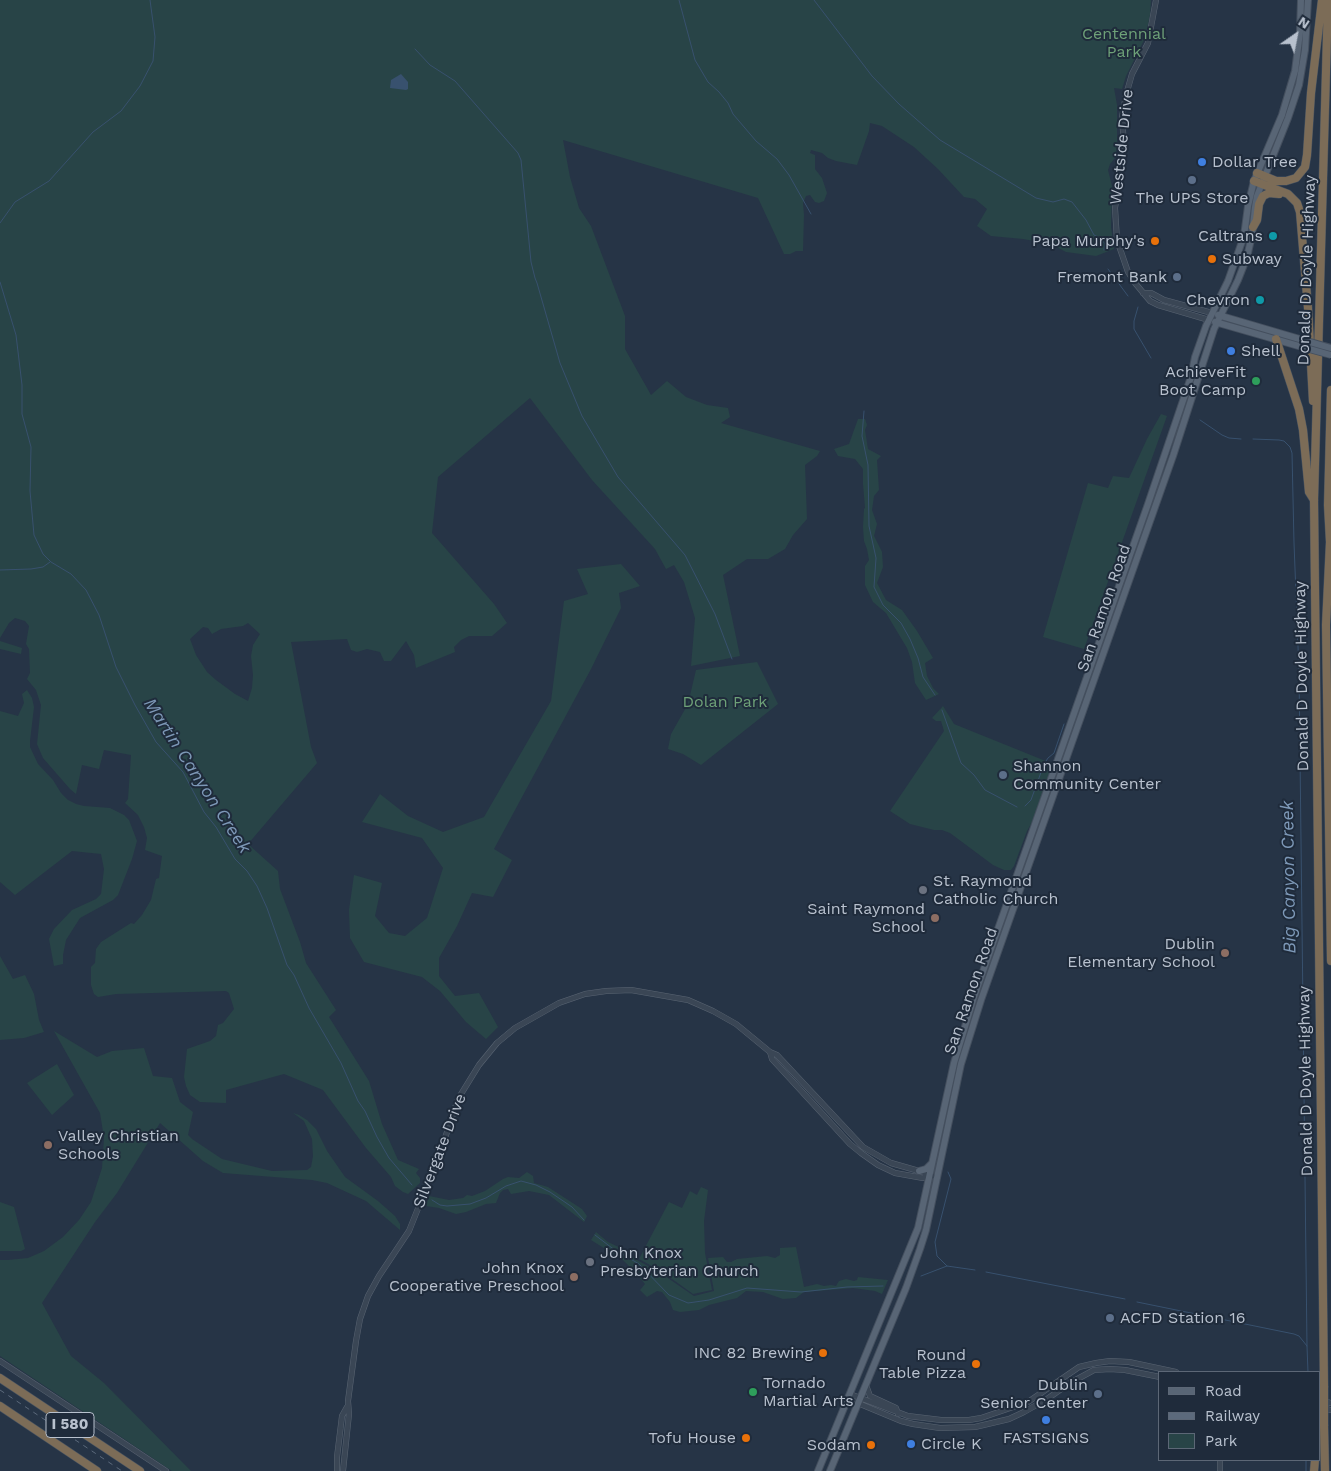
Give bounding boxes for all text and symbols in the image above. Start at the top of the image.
north arrow [1271,10,1321,60]
text: N [1295,13,1313,32]
park label: Centennial Park [1082,24,1166,62]
street label: Westside Drive [1106,88,1138,206]
place label: Dollar Tree [1212,152,1297,172]
marker: Dollar Tree [1196,156,1208,168]
marker: The UPS Store [1186,174,1198,186]
street label: Donald D Doyle Highway [1294,174,1320,366]
place label: The UPS Store [1136,188,1248,208]
place label: Caltrans [1198,226,1263,246]
marker: Caltrans [1267,230,1279,242]
place label: Papa Murphy's [1032,231,1145,251]
marker: Papa Murphy's [1149,235,1161,247]
place label: Subway [1222,249,1282,269]
marker: Subway [1206,253,1218,265]
place label: Fremont Bank [1057,267,1167,287]
marker: Fremont Bank [1171,271,1183,283]
place label: Chevron [1186,290,1250,310]
marker: Chevron [1254,294,1266,306]
place label: Shell [1241,341,1280,361]
marker: Shell [1225,345,1237,357]
place label: AchieveFit Boot Camp [1159,362,1246,400]
marker: AchieveFit Boot Camp [1250,375,1262,387]
street label: San Ramon Road [1073,542,1135,674]
street label: Donald D Doyle Highway [1291,581,1313,771]
park label: Dolan Park [683,692,767,712]
water label: Martin Canyon Creek [139,694,255,858]
place label: Shannon Community Center [1013,756,1161,794]
marker: Shannon Community Center [997,769,1009,781]
water label: Big Canyon Creek [1277,800,1301,954]
place label: St. Raymond Catholic Church [933,871,1058,909]
marker: St. Raymond Catholic Church [917,884,929,896]
place label: Saint Raymond School [807,899,925,937]
marker: Saint Raymond School [929,912,941,924]
street label: San Ramon Road [940,925,1002,1057]
place label: Dublin Elementary School [1067,934,1215,972]
marker: Dublin Elementary School [1219,947,1231,959]
street label: Donald D Doyle Highway [1295,986,1317,1176]
street label: Silvergate Drive [409,1091,471,1211]
place label: Valley Christian Schools [58,1126,179,1164]
marker: Valley Christian Schools [42,1139,54,1151]
place label: John Knox Presbyterian Church [600,1243,759,1281]
marker: John Knox Presbyterian Church [584,1256,596,1268]
place label: John Knox Cooperative Preschool [389,1258,564,1296]
marker: John Knox Cooperative Preschool [568,1271,580,1283]
place label: ACFD Station 16 [1120,1308,1246,1328]
marker: ACFD Station 16 [1104,1312,1116,1324]
place label: INC 82 Brewing [694,1343,813,1363]
place label: Round Table Pizza [879,1345,966,1383]
marker: INC 82 Brewing [817,1347,829,1359]
marker: Round Table Pizza [970,1358,982,1370]
legend [1158,1371,1321,1461]
place label: Tornado Martial Arts [763,1373,854,1411]
place label: Dublin Senior Center [980,1375,1088,1413]
text: Road [1205,1382,1242,1400]
marker: Tornado Martial Arts [747,1386,759,1398]
marker: Dublin Senior Center [1092,1388,1104,1400]
text: Railway [1205,1407,1260,1425]
road number: I 580 [46,1412,94,1438]
marker: FASTSIGNS [1040,1414,1052,1426]
place label: Tofu House [648,1428,736,1448]
place label: FASTSIGNS [1003,1428,1089,1448]
marker: Tofu House [740,1432,752,1444]
text: Park [1205,1432,1237,1450]
place label: Circle K [921,1434,982,1454]
place label: Sodam [807,1435,861,1455]
marker: Circle K [905,1438,917,1450]
marker: Sodam [865,1439,877,1451]

